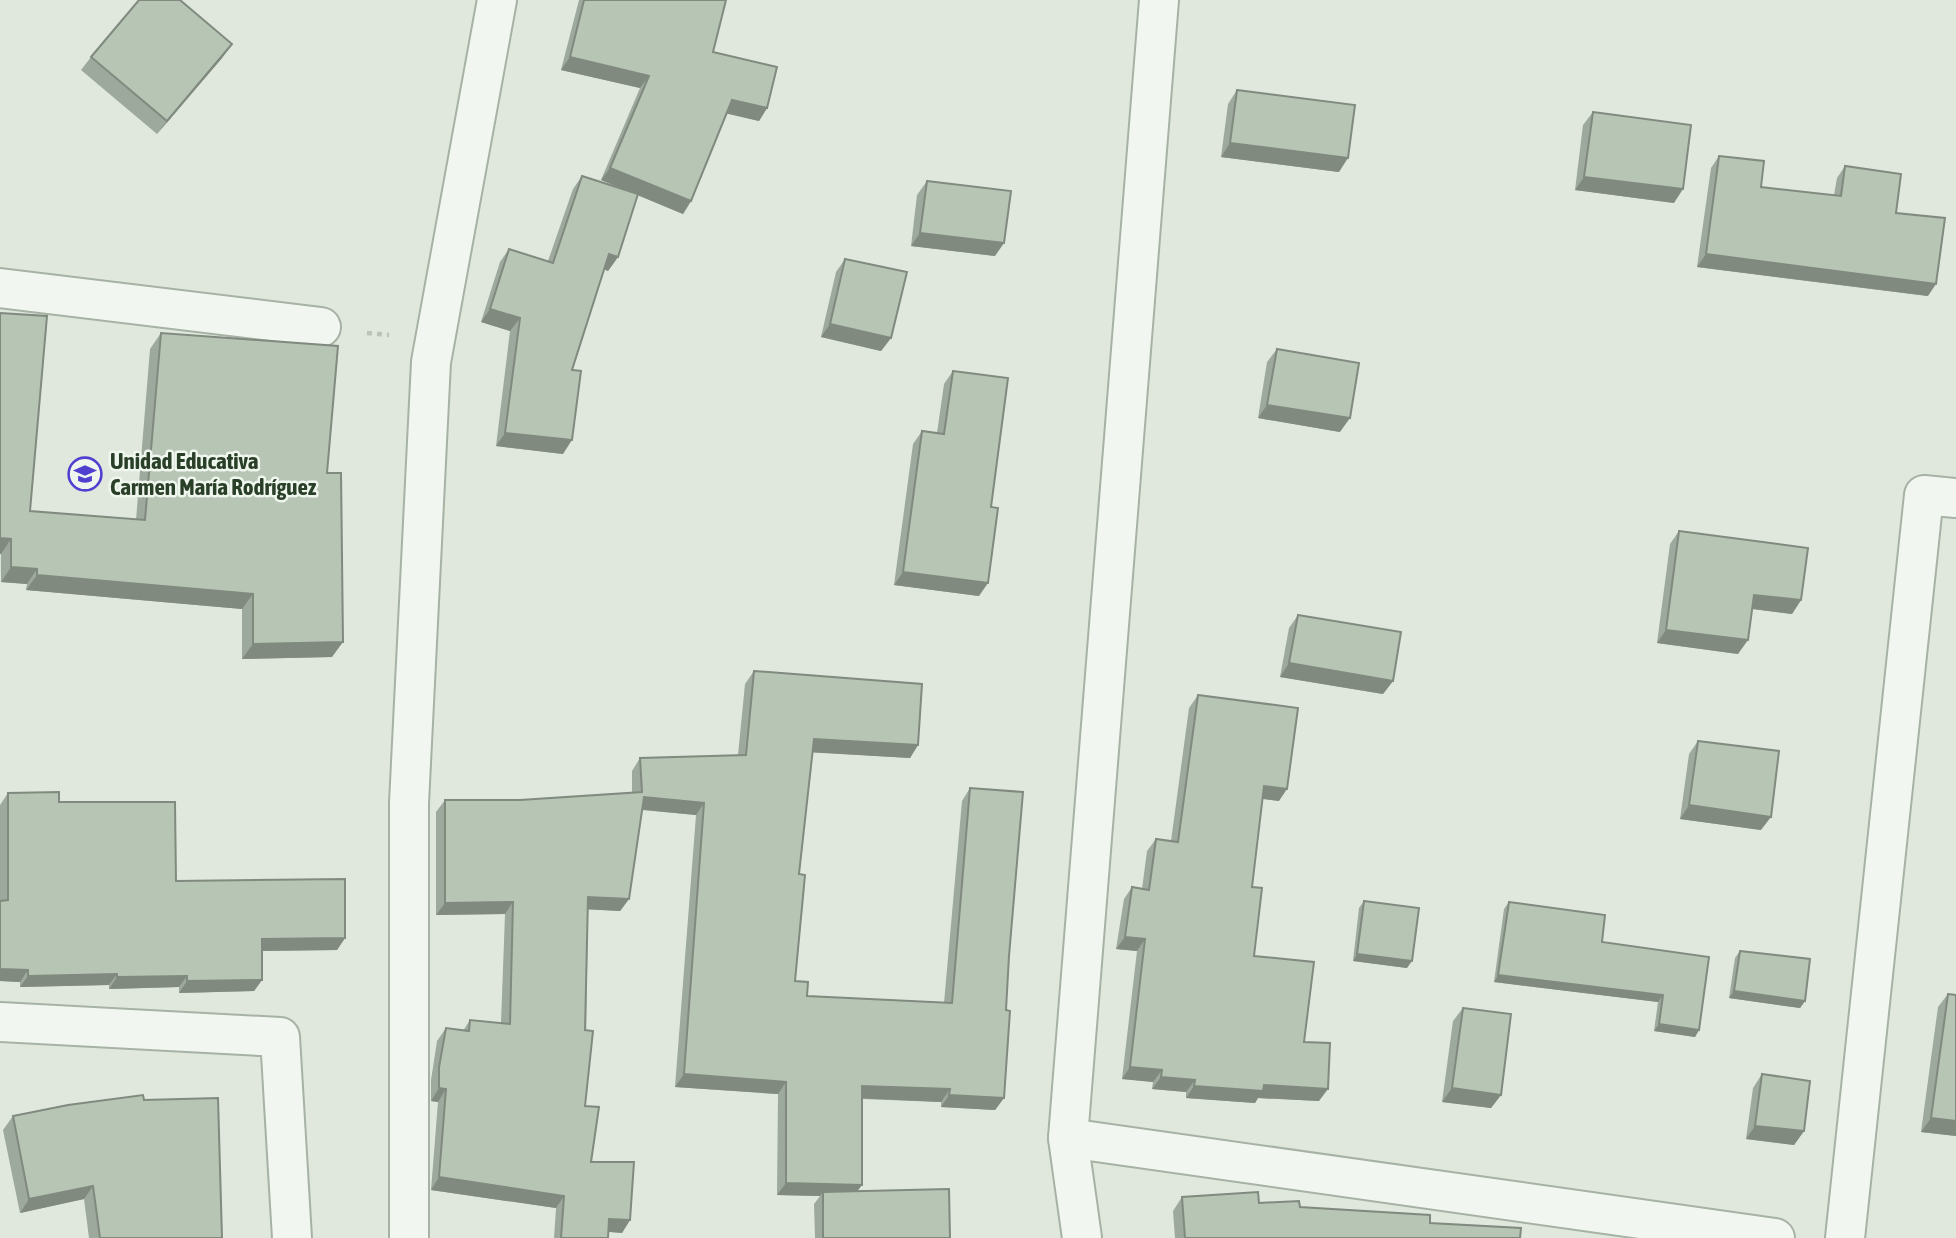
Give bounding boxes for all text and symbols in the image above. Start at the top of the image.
place label: Unidad Educativa Carmen María Rodríguez [110,448,317,500]
school or university icon: Unidad Educativa Carmen María Rodríguez [66,455,104,493]

